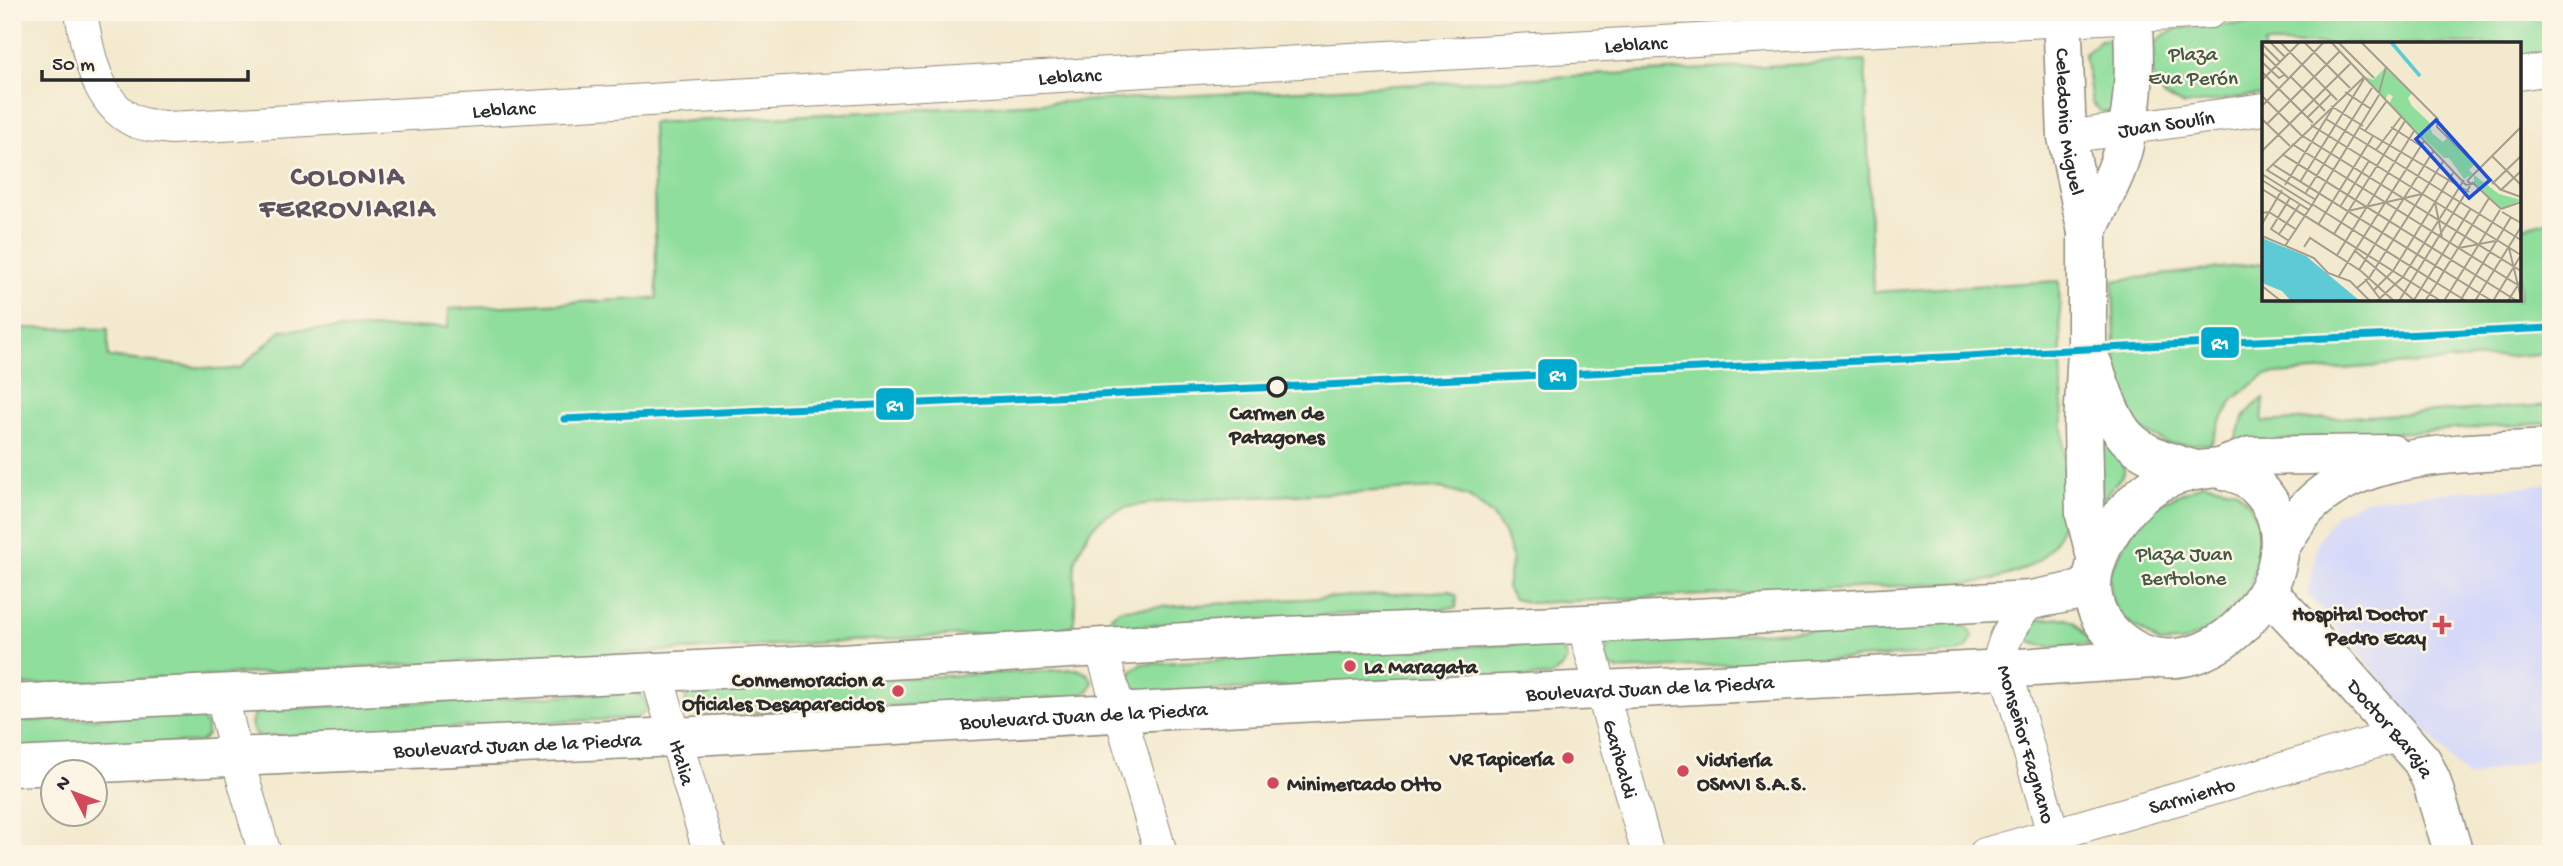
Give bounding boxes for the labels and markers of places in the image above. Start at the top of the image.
marker: Carmen de Patagones [1267,377,1287,397]
place label: Carmen de Patagones [1229,403,1326,452]
place label: Hospital Doctor Pedro Ecay [2292,604,2429,653]
marker: Hospital Doctor Pedro Ecay [2432,615,2452,635]
place label: La Maragata [1364,657,1479,682]
marker: La Maragata [1342,658,1358,674]
place label: Conmemoracion a Oficiales Desaparecidos [682,670,885,719]
marker: Conmemoracion a Oficiales Desaparecidos [890,683,906,699]
place label: VR Tapicería [1449,749,1555,774]
marker: VR Tapicería [1560,750,1576,766]
place label: Vidriería OSMVI S.A.S. [1696,750,1807,799]
marker: Vidriería OSMVI S.A.S. [1675,763,1691,779]
place label: Minimercado Otto [1287,774,1442,799]
marker: Minimercado Otto [1265,775,1281,791]

